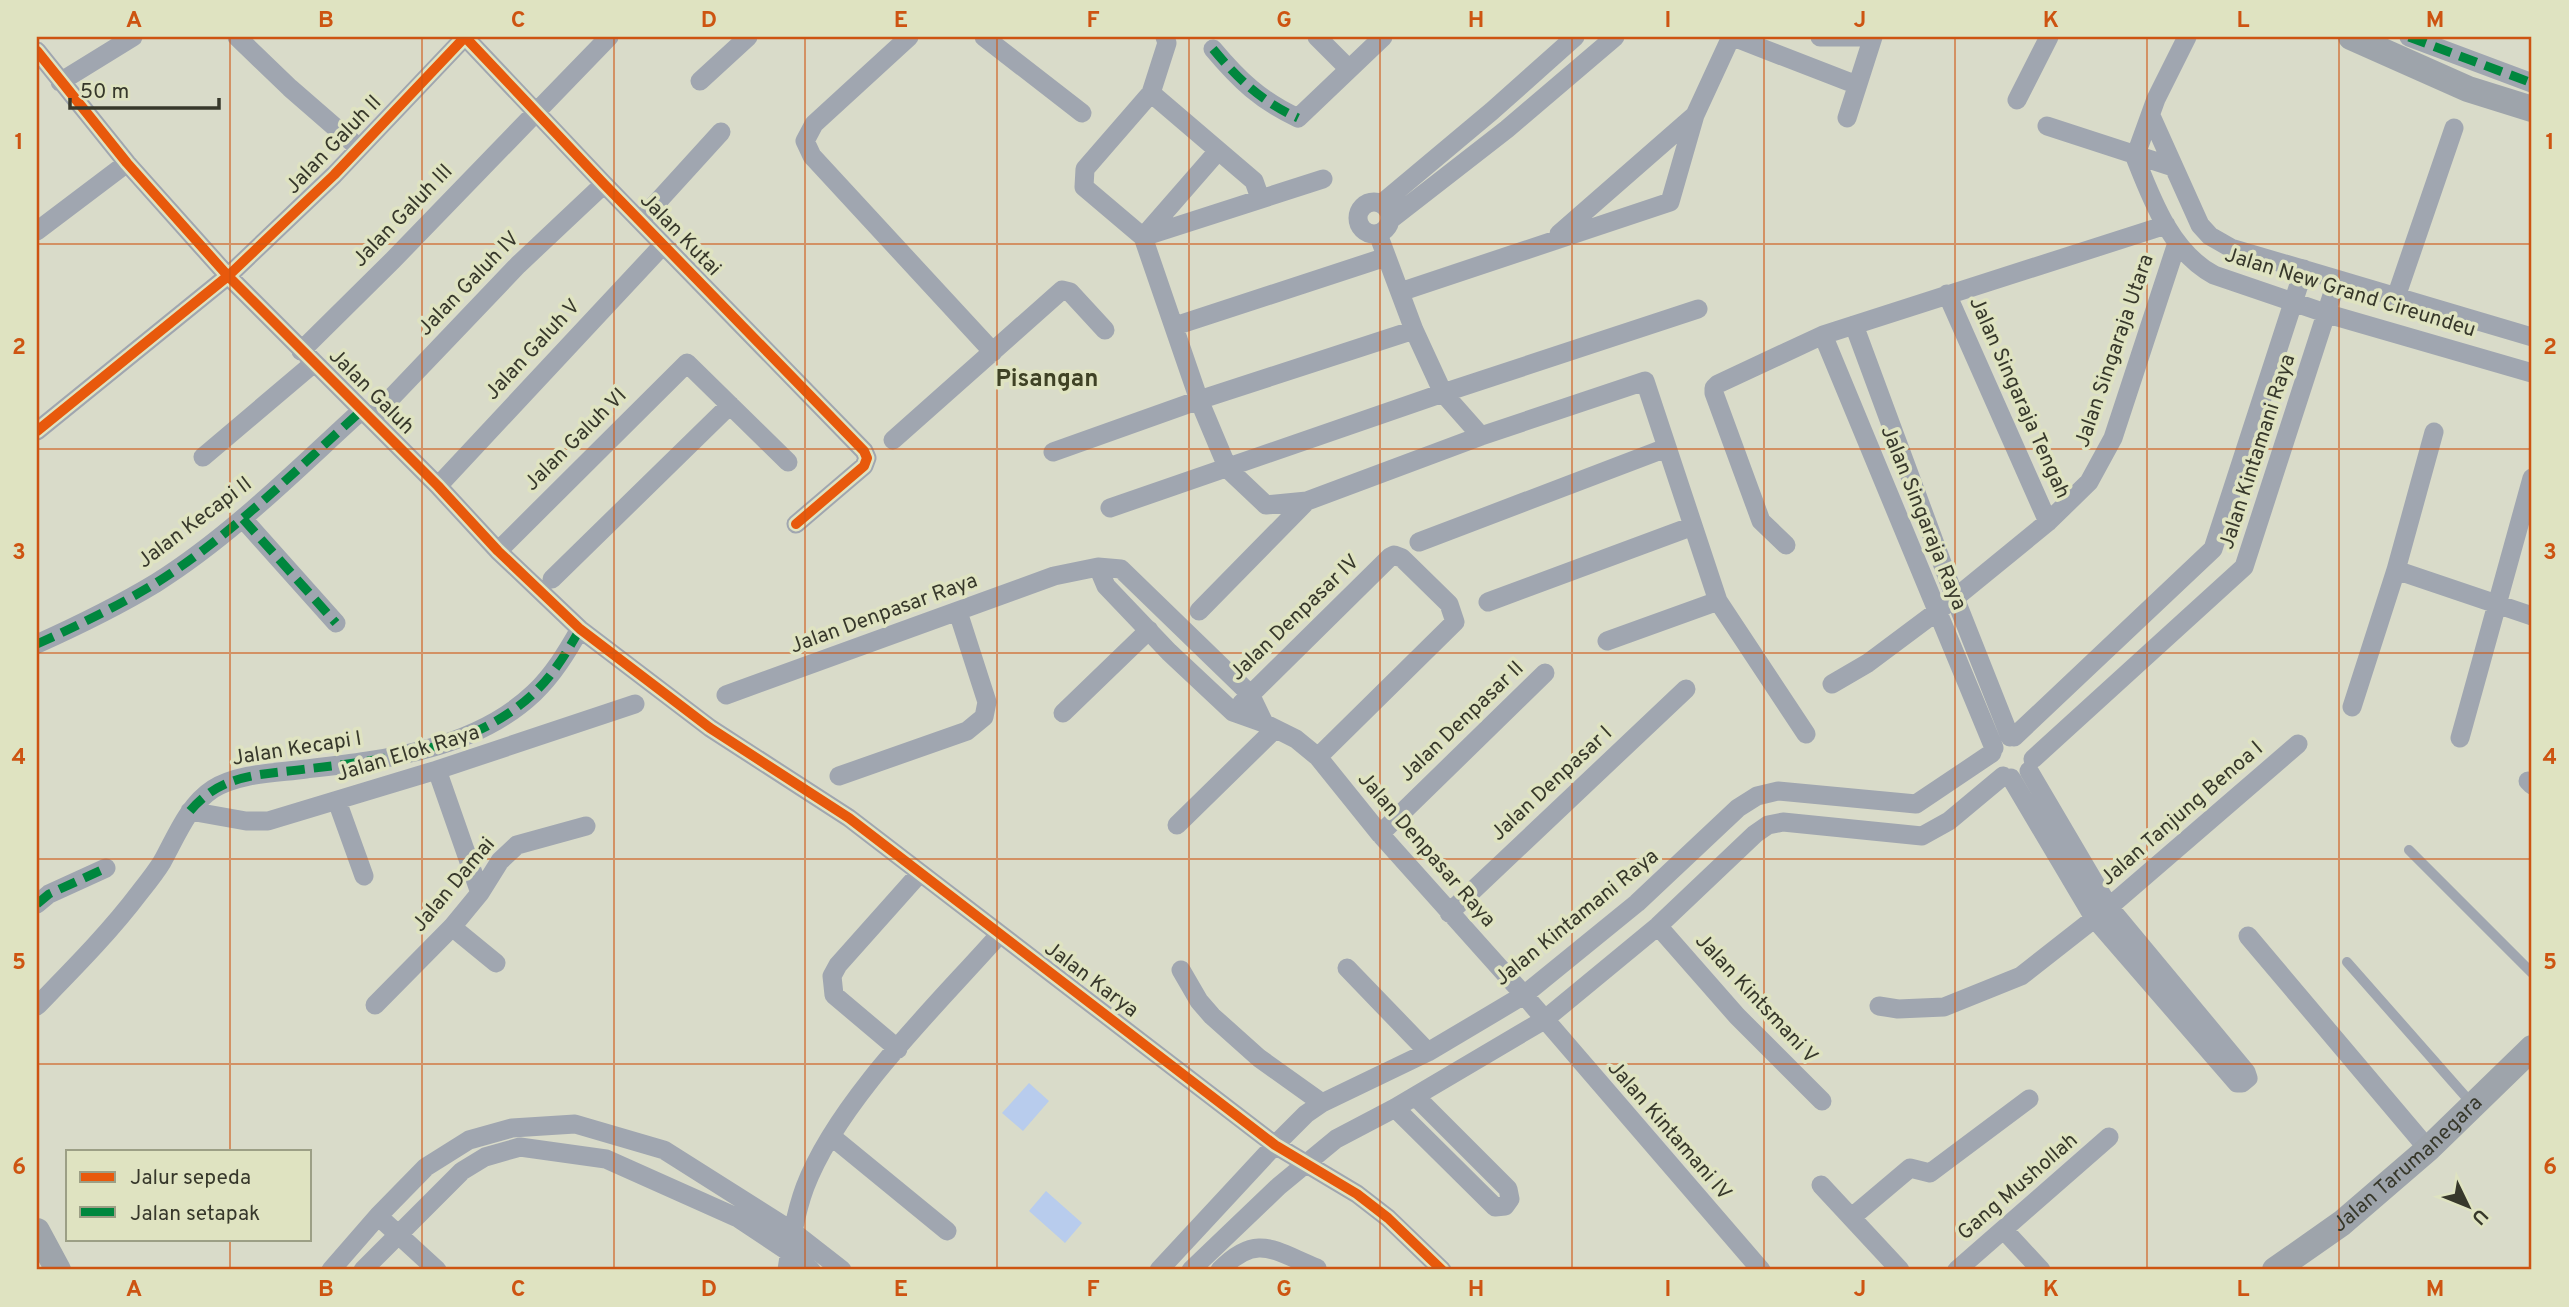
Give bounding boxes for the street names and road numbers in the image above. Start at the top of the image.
street label: Jalan Galuh II [280,90,388,200]
street label: Jalan Galuh III [347,159,459,273]
street label: Jalan Kutai [634,188,726,282]
street label: Jalan Galuh IV [412,226,526,342]
street label: Jalan New Grand Cireundeu [2221,242,2479,344]
street label: Jalan Singaraja Utara [2069,251,2161,451]
street label: Jalan Singaraja Tengah [1962,293,2076,503]
street label: Jalan Galuh V [479,294,587,406]
street label: Jalan Galuh [322,343,420,441]
street label: Jalan Kintamani Raya [2214,351,2302,553]
street label: Jalan Galuh VI [519,383,633,497]
street label: Jalan Singaraja Raya [1874,422,1972,614]
street label: Jalan Kecapi II [132,471,258,575]
street label: Jalan Denpasar IV [1224,549,1366,687]
street label: Jalan Denpasar Raya [787,568,981,660]
street label: Jalan Denpasar II [1394,656,1530,788]
street label: Jalan Elok Raya [333,719,483,789]
street label: Jalan Denpasar I [1485,721,1619,847]
street label: Jalan Kecapi I [230,725,364,773]
street label: Jalan Tanjung Benoa I [2095,736,2269,892]
street label: Jalan Denpasar Raya [1351,767,1501,933]
street label: Jalan Damai [406,832,502,938]
street label: Jalan Kintamani Raya [1489,843,1665,993]
street label: Jalan Kintsmani V [1689,928,1823,1070]
street label: Jalan Karya [1039,936,1143,1024]
street label: Jalan Kintamani IV [1601,1055,1737,1207]
street label: Jalan Tarumanegara [2328,1090,2488,1239]
street label: Gang Mushollah [1952,1127,2084,1247]

